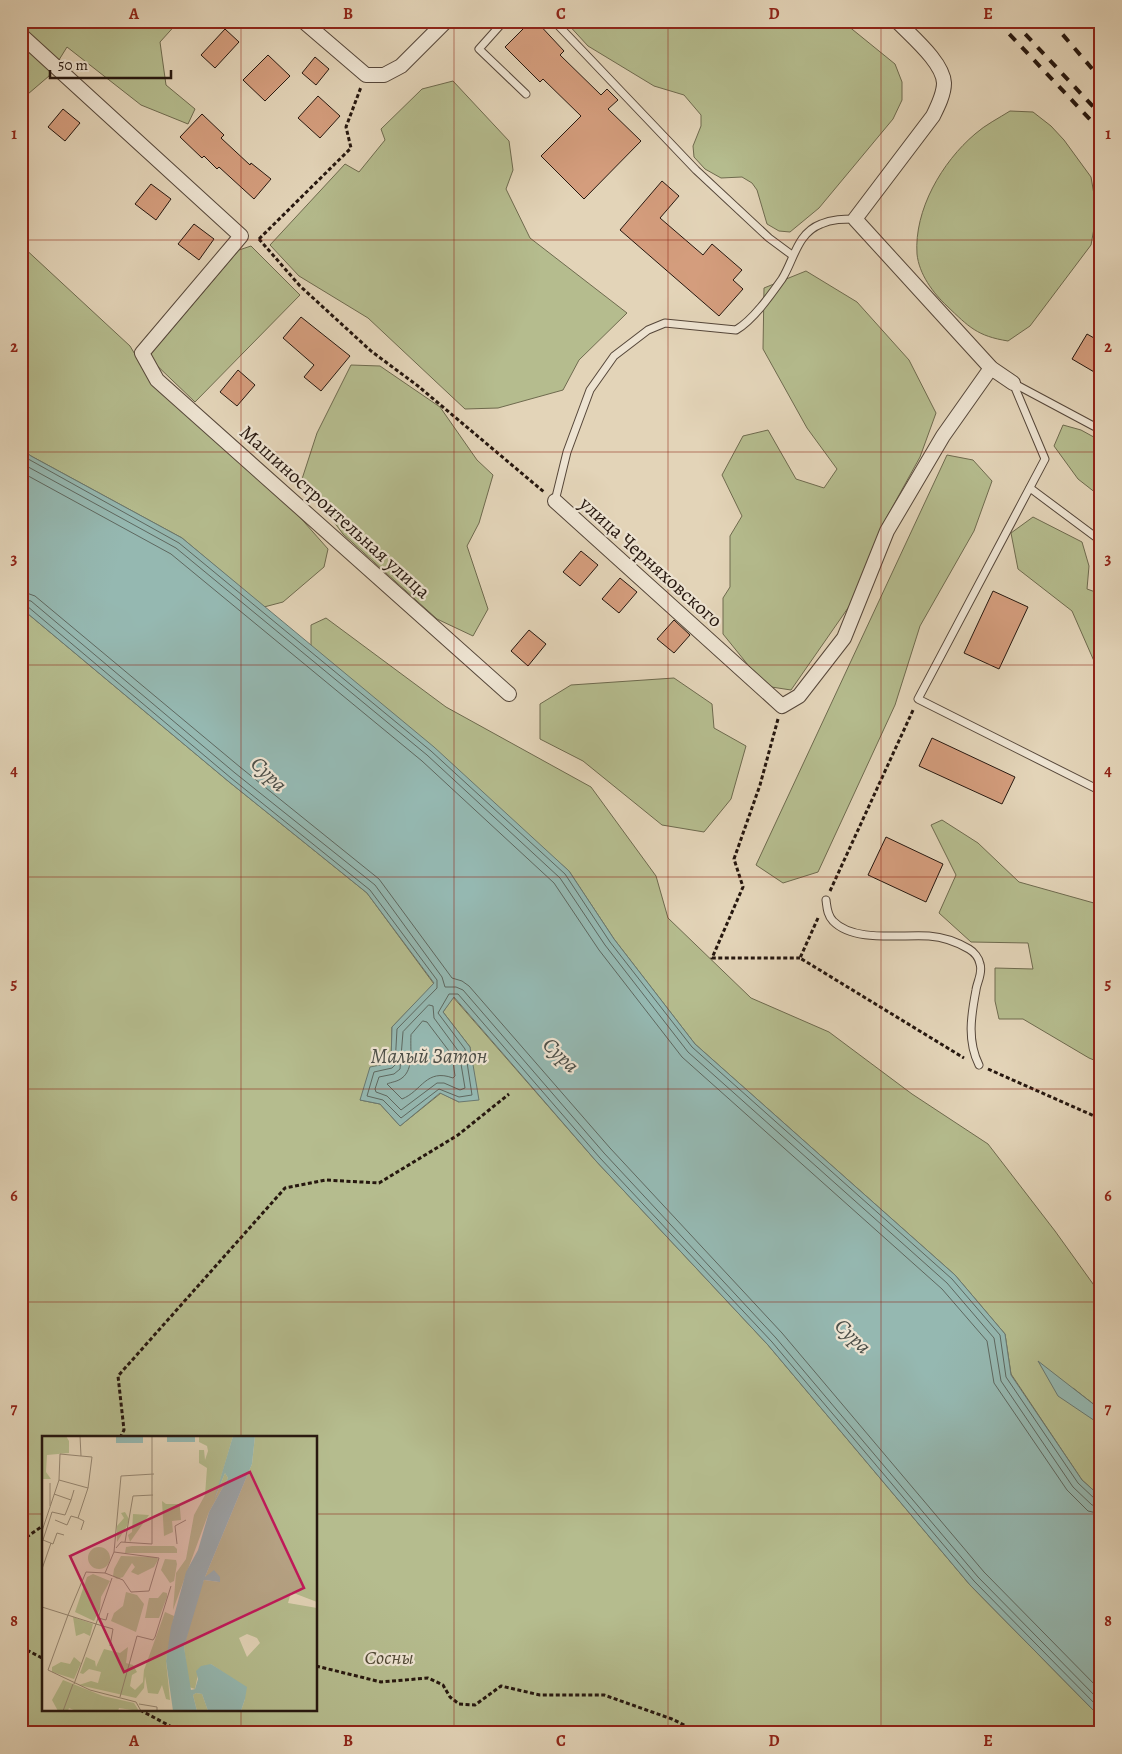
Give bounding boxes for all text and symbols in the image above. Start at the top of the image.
text: A [128,3,140,25]
text: B [343,3,353,25]
text: C [556,3,566,25]
text: D [768,3,780,25]
text: E [983,3,993,25]
scale bar [50,48,171,80]
text: 50 m [58,55,88,75]
text: 1 [11,123,17,145]
text: 1 [1105,123,1111,145]
text: 2 [10,336,18,358]
text: 2 [1104,336,1112,358]
street label: Машиностроительная улица [234,419,437,605]
street label: улица Черняховского [573,490,728,634]
text: 3 [11,548,18,570]
text: 3 [1105,548,1112,570]
water label: Сура [245,750,293,798]
text: 4 [10,760,18,782]
text: 4 [1104,760,1112,782]
text: 5 [11,973,18,995]
text: 5 [1105,973,1112,995]
water label: Сура [537,1031,585,1079]
water label: Малый Затон [371,1042,488,1070]
text: 6 [10,1185,18,1207]
text: 6 [1104,1185,1112,1207]
water label: Сура [829,1312,877,1360]
text: 7 [11,1398,18,1420]
text: 7 [1105,1398,1112,1420]
inset map [42,1436,318,1712]
text: 8 [10,1610,18,1632]
text: 8 [1104,1610,1112,1632]
park label: Сосны [364,1644,414,1671]
text: A [128,1730,140,1752]
text: B [343,1730,353,1752]
text: C [556,1730,566,1752]
text: D [768,1730,780,1752]
text: E [983,1730,993,1752]

